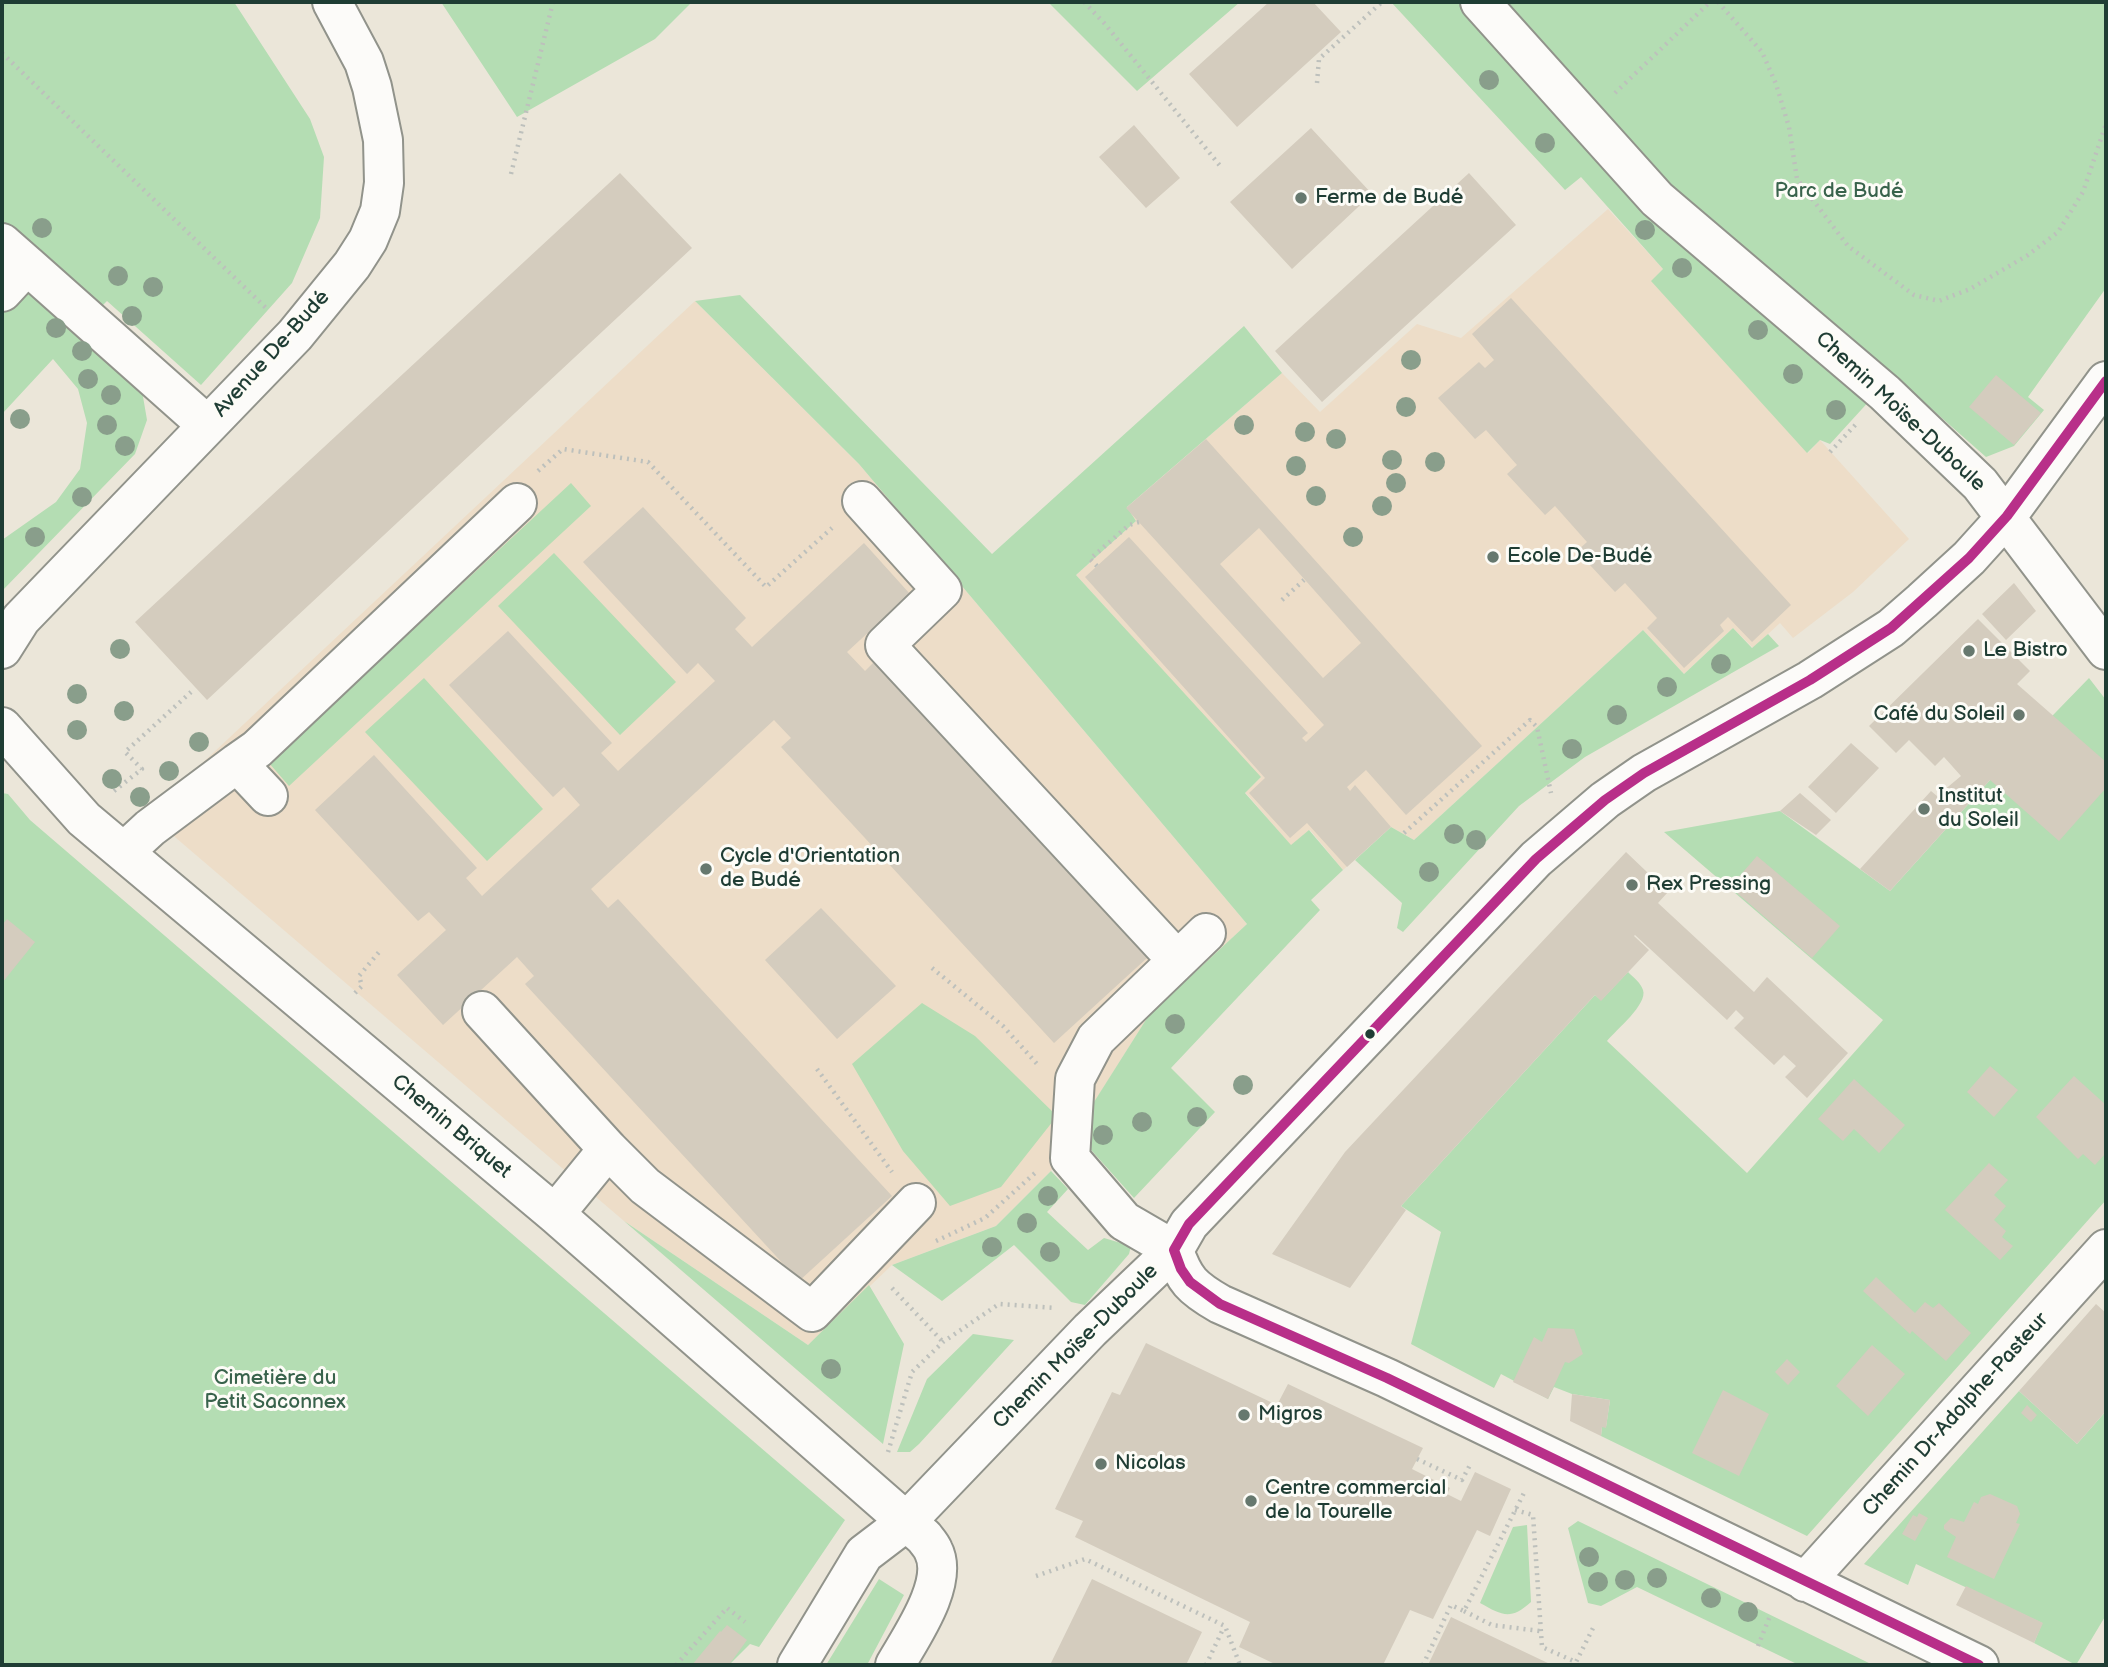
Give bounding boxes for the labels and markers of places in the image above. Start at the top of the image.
place label: Ferme de Budé [1315,185,1463,211]
marker: Ferme de Budé [1293,190,1309,206]
place label: Ecole De-Budé [1507,544,1653,570]
marker: Ecole De-Budé [1485,549,1501,565]
place label: Le Bistro [1983,638,2068,664]
marker: Le Bistro [1961,643,1977,659]
place label: Café du Soleil [1874,702,2005,728]
marker: Café du Soleil [2011,707,2027,723]
place label: Institut du Soleil [1938,784,2019,834]
marker: Institut du Soleil [1916,801,1932,817]
place label: Cycle d'Orientation de Budé [720,844,900,894]
marker: Cycle d'Orientation de Budé [698,861,714,877]
place label: Rex Pressing [1646,872,1771,898]
marker: Rex Pressing [1624,877,1640,893]
unlabelled marker [1363,1027,1377,1041]
place label: Migros [1258,1402,1323,1428]
marker: Migros [1236,1407,1252,1423]
place label: Nicolas [1115,1451,1186,1477]
marker: Nicolas [1093,1456,1109,1472]
place label: Centre commercial de la Tourelle [1265,1476,1446,1526]
marker: Centre commercial de la Tourelle [1243,1493,1259,1509]

